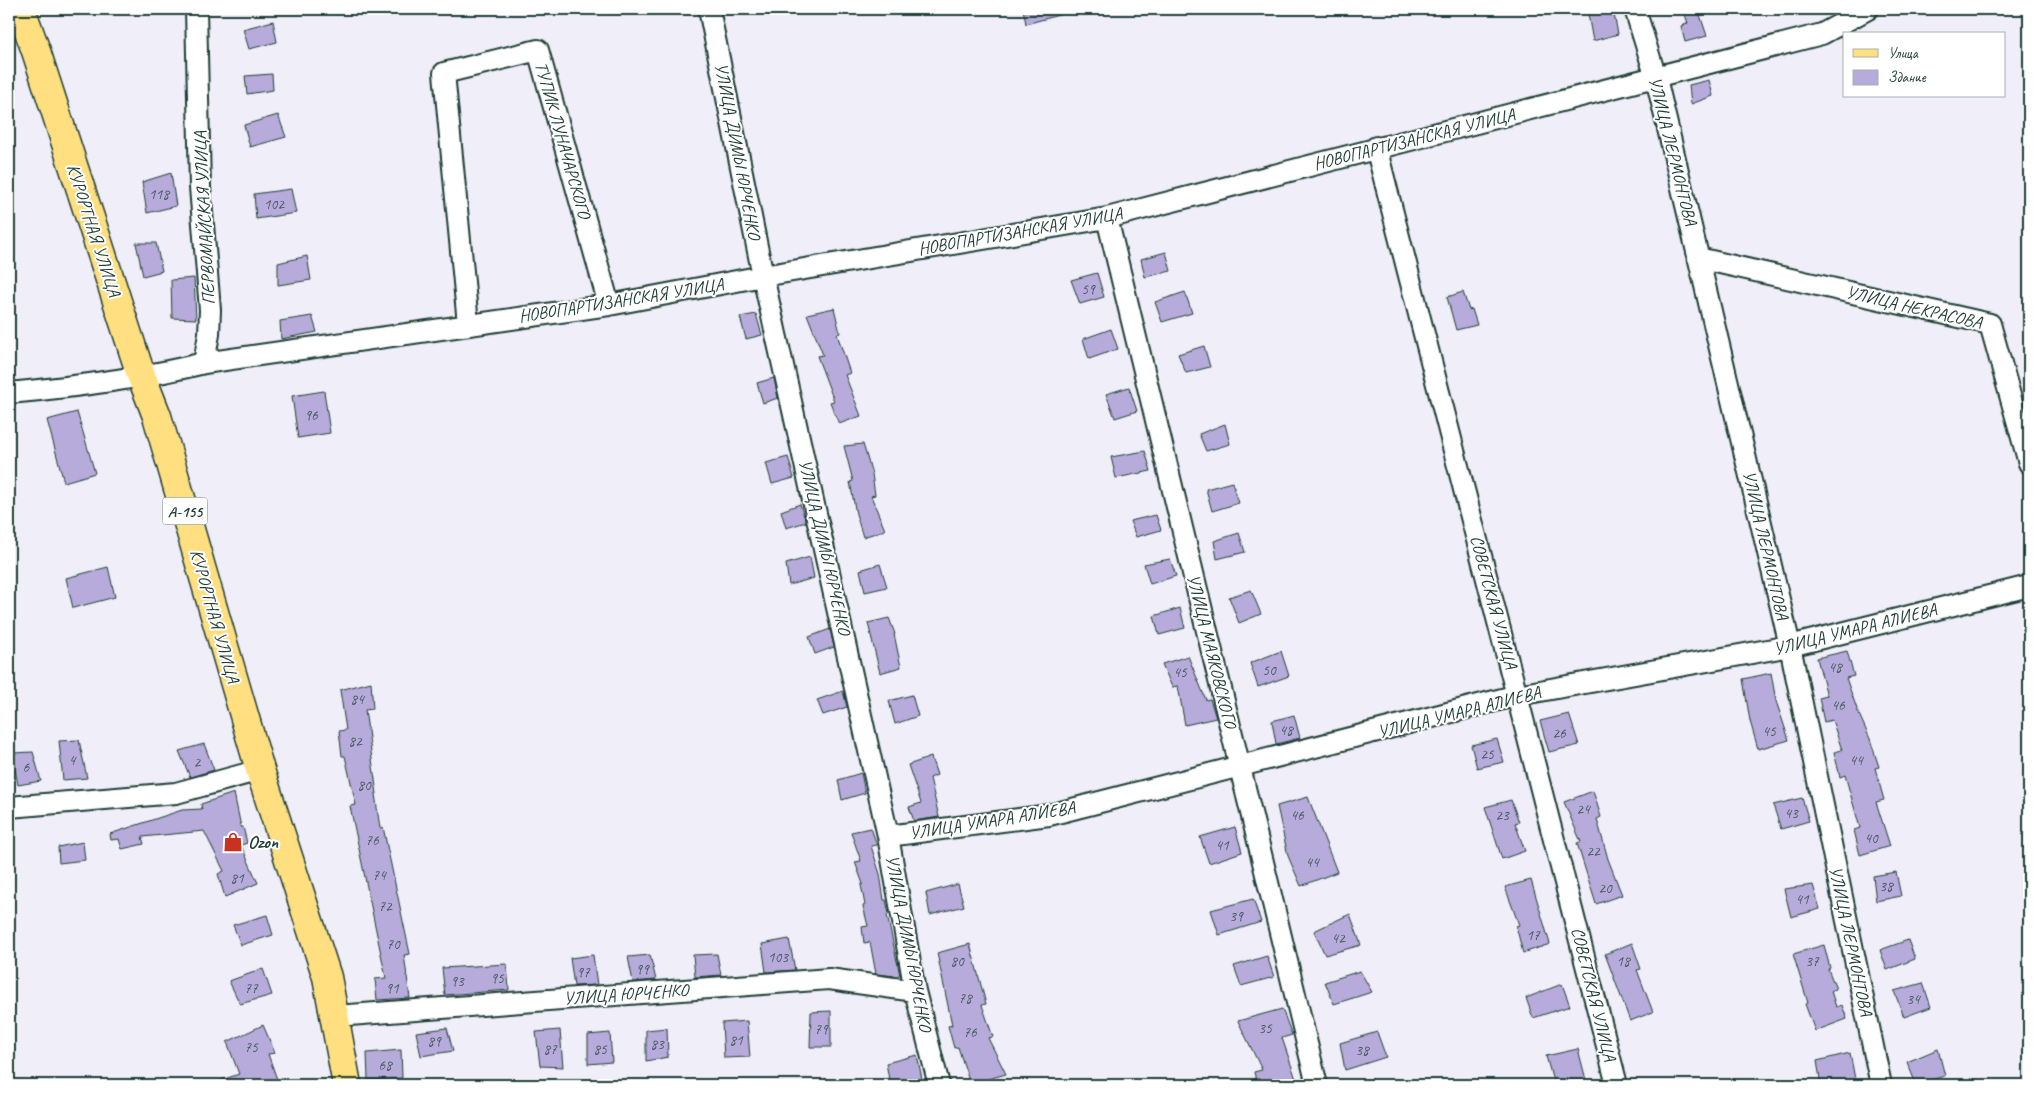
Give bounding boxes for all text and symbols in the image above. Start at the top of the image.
legend [1843,32,2006,98]
text: Улица [1888,44,1919,63]
street label: ТУПИК ЛУНАЧАРСКОГО [530,59,596,223]
street label: УЛИЦА ДИМЫ ЮРЧЕНКО [710,61,766,243]
text: Здание [1888,68,1927,87]
street label: УЛИЦА ЛЕРМОНТОВА [1644,74,1702,228]
street label: НОВОПАРТИЗАНСКАЯ УЛИЦА [1311,103,1518,175]
street label: ПЕРВОМАЙСКАЯ УЛИЦА [188,130,220,305]
street label: КУРОРТНАЯ УЛИЦА [62,161,126,300]
house number: 118 [149,185,170,204]
house number: 102 [264,195,285,214]
street label: НОВОПАРТИЗАНСКАЯ УЛИЦА [916,202,1125,260]
street label: НОВОПАРТИЗАНСКАЯ УЛИЦА [517,273,726,327]
house number: 59 [1081,280,1096,299]
street label: УЛИЦА НЕКРАСОВА [1844,281,1985,334]
house number: 96 [304,406,319,425]
street label: УЛИЦА ДИМЫ ЮРЧЕНКО [794,457,856,639]
street label: УЛИЦА ЛЕРМОНТОВА [1738,468,1794,623]
road number: А-155 [162,498,208,524]
street label: СОВЕТСКАЯ УЛИЦА [1466,533,1523,672]
street label: КУРОРТНАЯ УЛИЦА [185,547,245,686]
street label: УЛИЦА МАЯКОВСКОГО [1182,572,1242,732]
street label: УЛИЦА УМАРА АЛИЕВА [1771,598,1940,660]
house number: 48 [1828,658,1843,677]
house number: 50 [1262,661,1277,680]
house number: 45 [1173,663,1188,682]
street label: УЛИЦА УМАРА АЛИЕВА [1375,681,1544,743]
house number: 84 [350,690,365,709]
house number: 46 [1831,696,1846,715]
house number: 48 [1279,721,1294,740]
house number: 45 [1762,722,1777,741]
house number: 26 [1552,724,1567,743]
house number: 82 [348,732,363,751]
house number: 25 [1480,745,1495,764]
house number: 4 [69,751,77,770]
house number: 44 [1849,751,1864,770]
house number: 2 [194,753,202,772]
house number: 6 [23,758,31,777]
house number: 80 [357,776,372,795]
street label: УЛИЦА УМАРА АЛИЕВА [908,796,1077,844]
house number: 24 [1576,800,1591,819]
house number: 43 [1784,804,1799,823]
house number: 46 [1290,806,1305,825]
house number: 23 [1495,806,1510,825]
house number: 40 [1864,829,1879,848]
shop icon: Ozon [222,831,244,853]
place label: Ozon [248,831,279,853]
house number: 76 [365,831,380,850]
house number: 41 [1215,836,1230,855]
house number: 22 [1586,842,1601,861]
street label: УЛИЦА ДИМЫ ЮРЧЕНКО [881,853,937,1035]
house number: 44 [1305,853,1320,872]
street label: УЛИЦА ЛЕРМОНТОВА [1824,864,1878,1019]
house number: 74 [372,866,387,885]
house number: 81 [230,869,245,888]
house number: 38 [1879,877,1894,896]
house number: 20 [1598,879,1613,898]
house number: 41 [1795,890,1810,909]
house number: 72 [378,897,393,916]
house number: 39 [1229,907,1244,926]
street label: СОВЕТСКАЯ УЛИЦА [1567,925,1622,1064]
house number: 17 [1526,926,1541,945]
house number: 42 [1331,929,1346,948]
house number: 70 [386,935,401,954]
house number: 103 [768,948,789,967]
house number: 80 [950,952,965,971]
house number: 18 [1616,952,1631,971]
house number: 37 [1805,952,1820,971]
house number: 99 [635,960,650,979]
house number: 97 [576,963,591,982]
house number: 95 [490,969,505,988]
house number: 93 [450,972,465,991]
house number: 77 [244,979,259,998]
house number: 91 [385,979,400,998]
street label: УЛИЦА ЮРЧЕНКО [563,979,691,1009]
house number: 78 [958,989,973,1008]
house number: 34 [1906,990,1921,1009]
house number: 35 [1258,1019,1273,1038]
house number: 79 [814,1020,829,1039]
house number: 76 [963,1023,978,1042]
house number: 81 [729,1031,744,1050]
house number: 89 [427,1032,442,1051]
house number: 83 [650,1035,665,1054]
house number: 75 [244,1038,259,1057]
house number: 87 [543,1040,558,1059]
house number: 85 [593,1040,608,1059]
house number: 38 [1355,1041,1370,1060]
house number: 68 [378,1056,393,1075]

